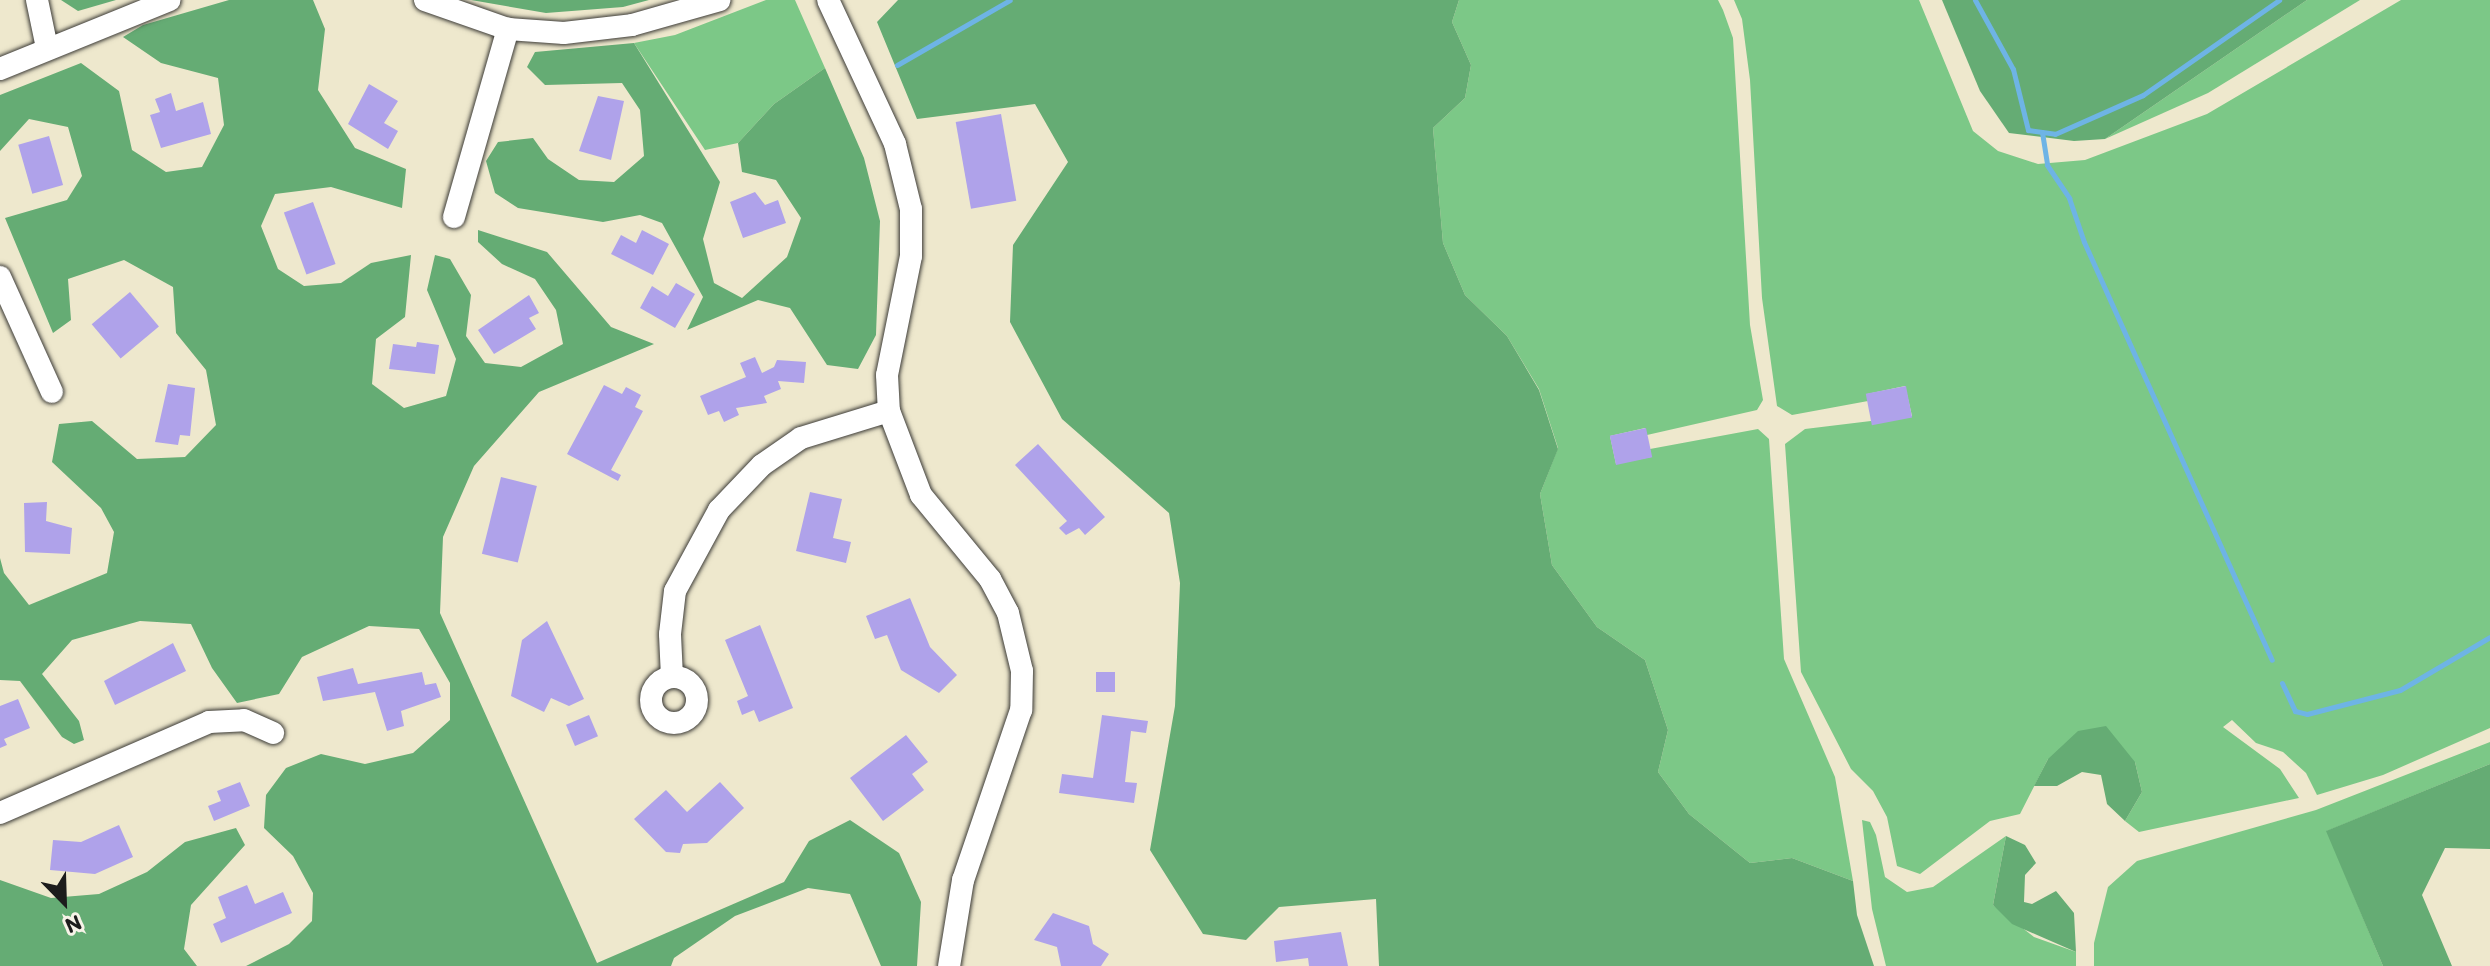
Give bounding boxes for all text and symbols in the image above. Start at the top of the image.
north arrow [24,862,104,942]
text: N [61,909,86,940]

